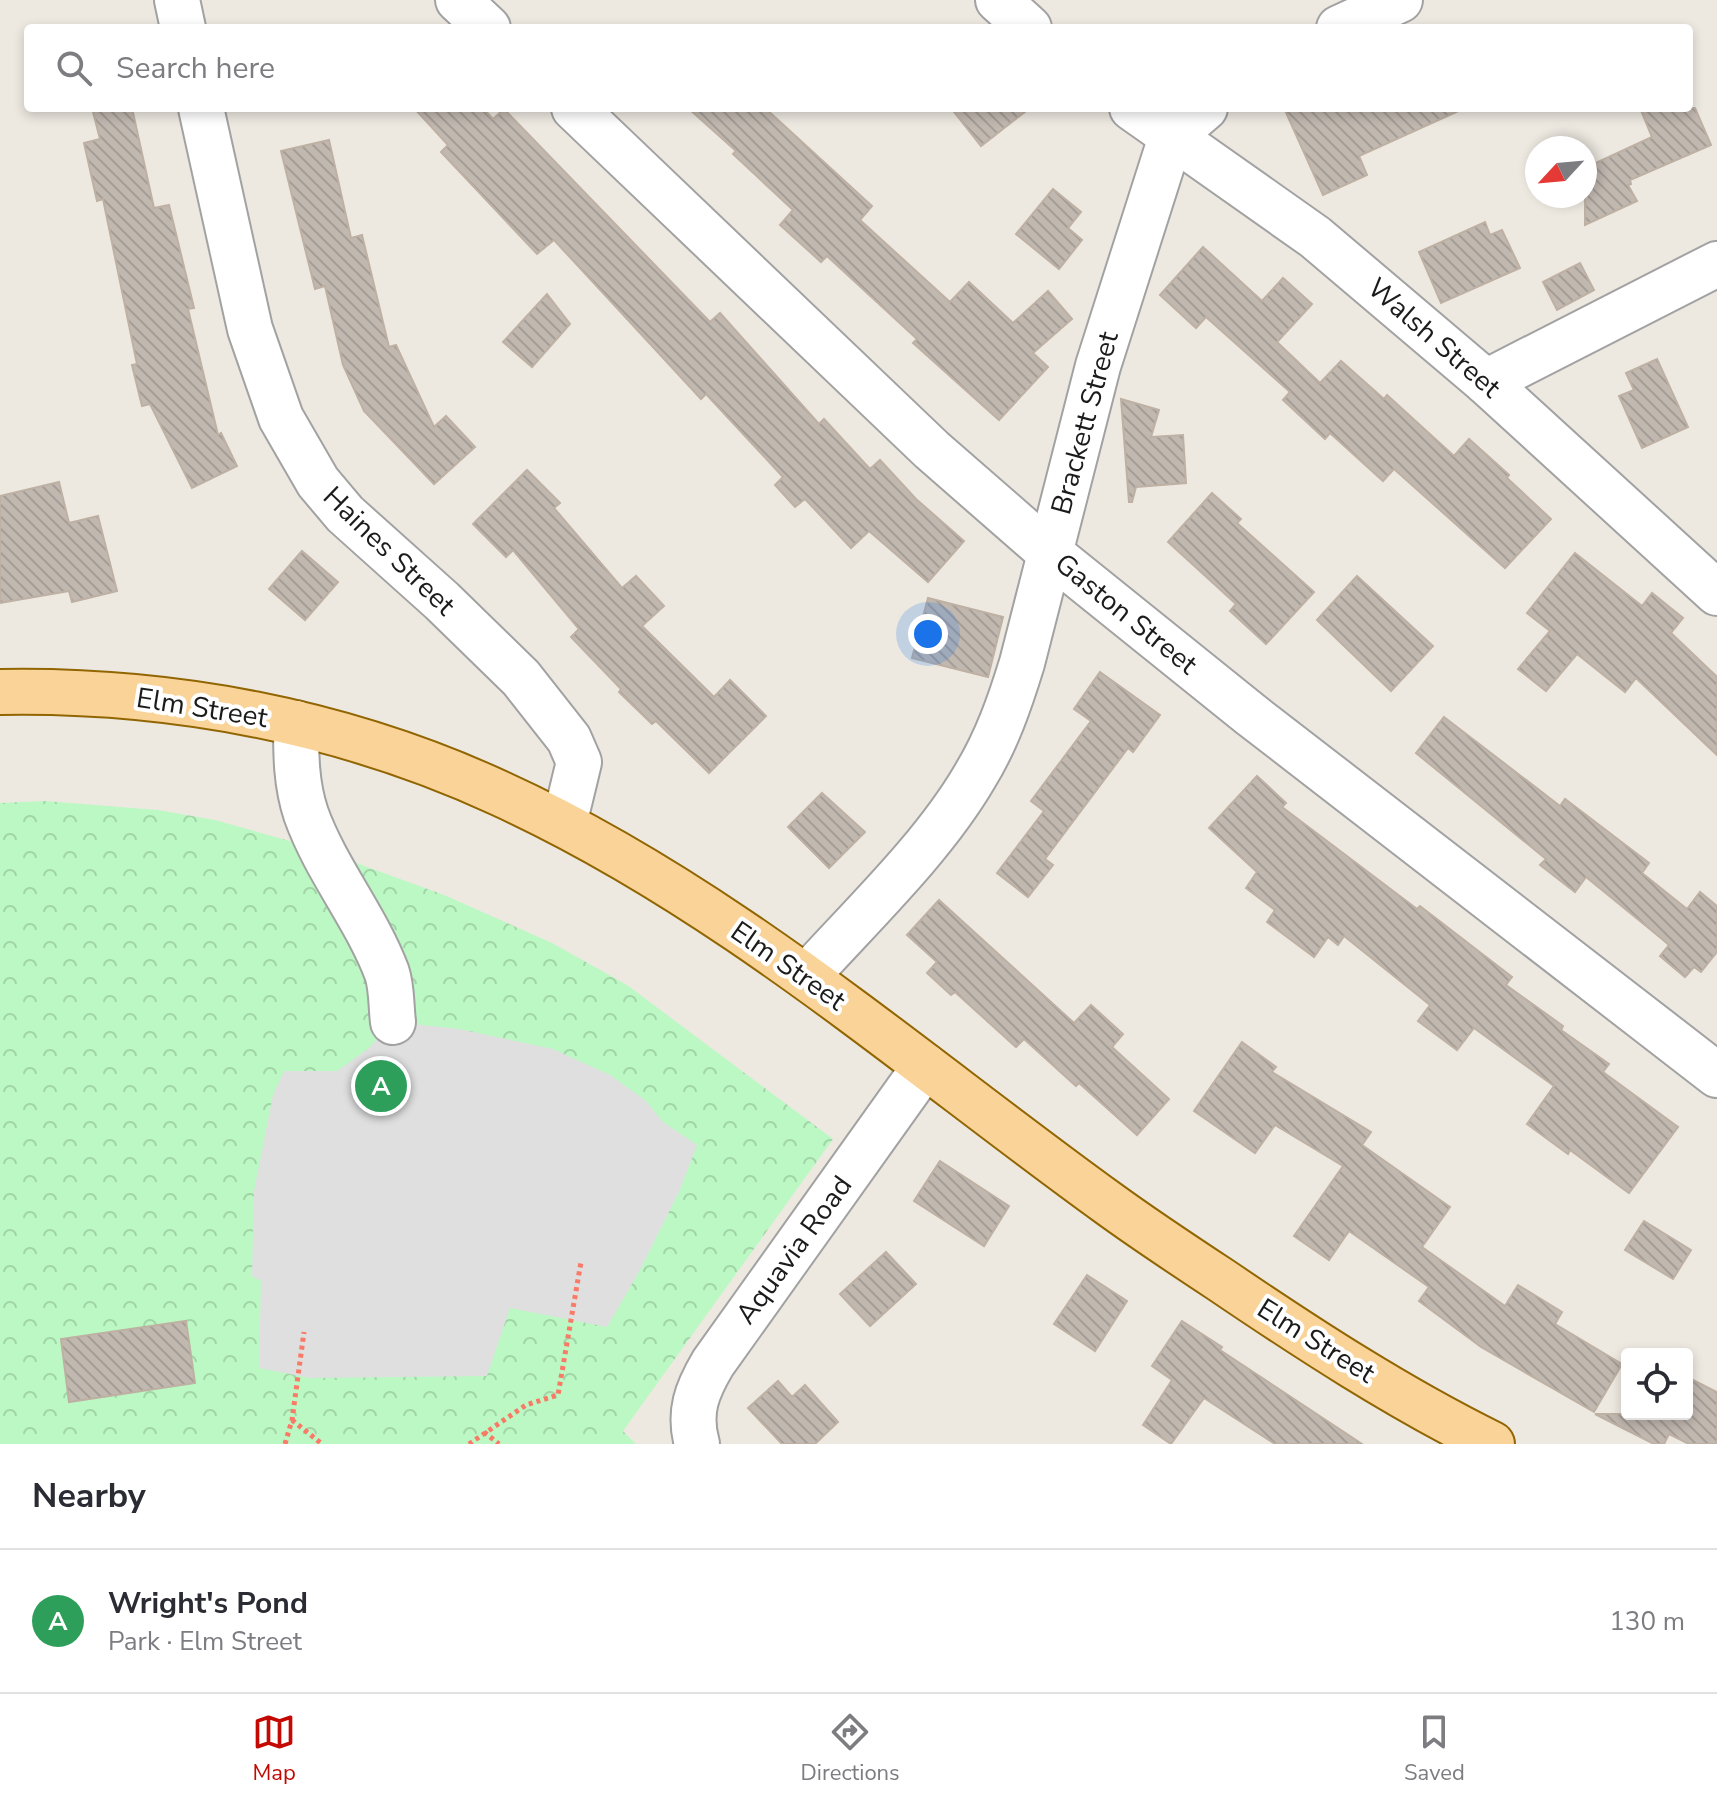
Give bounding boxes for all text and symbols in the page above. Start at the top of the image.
search box [24,24,1693,112]
icon: search [52,46,96,90]
text: Search here [116,48,275,89]
north arrow [1525,136,1597,208]
street label: Walsh Street [1359,269,1509,407]
street label: Brackett Street [1042,327,1128,519]
street label: Haines Street [314,478,464,624]
street label: Gaston Street [1047,545,1205,683]
your location [908,614,948,654]
street label: Elm Street [134,679,270,737]
street label: Elm Street [723,913,853,1020]
pin: A [355,1056,407,1116]
street label: Aquavia Road [727,1168,861,1332]
street label: Elm Street [1250,1290,1382,1392]
map controls [1621,1348,1693,1420]
button: locate [1621,1348,1693,1420]
text: Nearby [32,1473,146,1519]
text: Wright's Pond [108,1583,308,1624]
text: A [48,1604,68,1639]
text: 130 m [1609,1604,1685,1639]
text: Park · Elm Street [108,1624,302,1659]
tab: Map [252,1710,296,1788]
tab: Directions [801,1710,900,1788]
tab: Saved [1404,1710,1465,1788]

